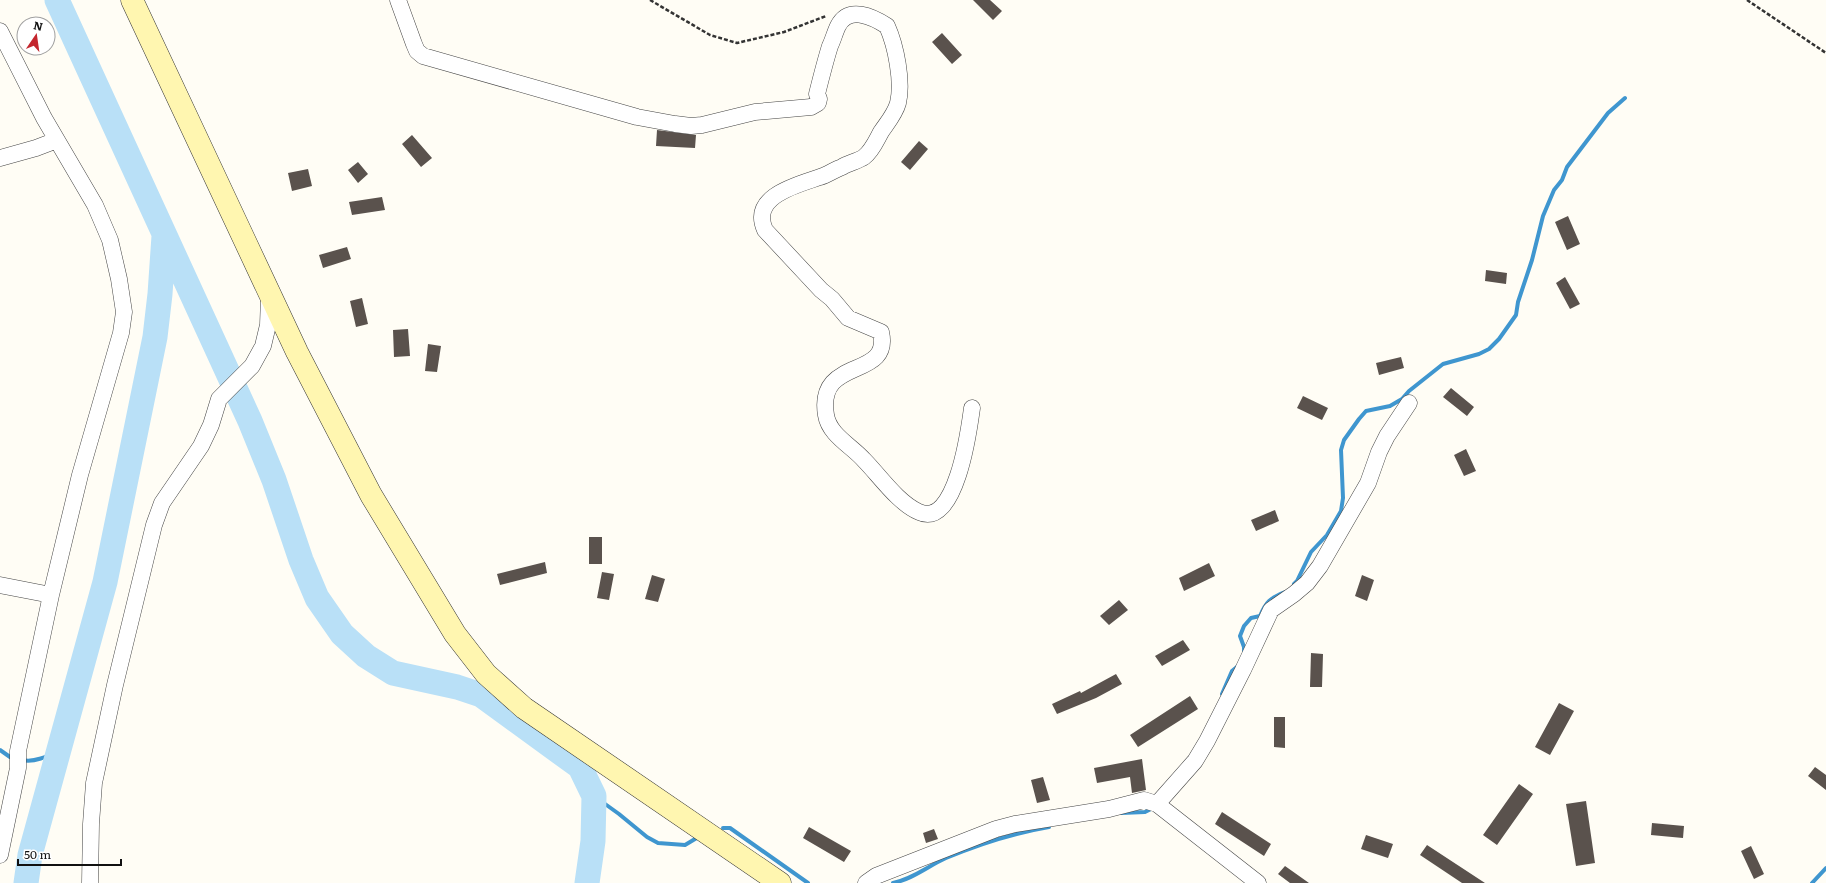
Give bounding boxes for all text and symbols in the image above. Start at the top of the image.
north arrow [16,16,56,56]
text: N [32,16,45,34]
scale bar [18,841,121,867]
text: 50 m [24,845,51,863]

